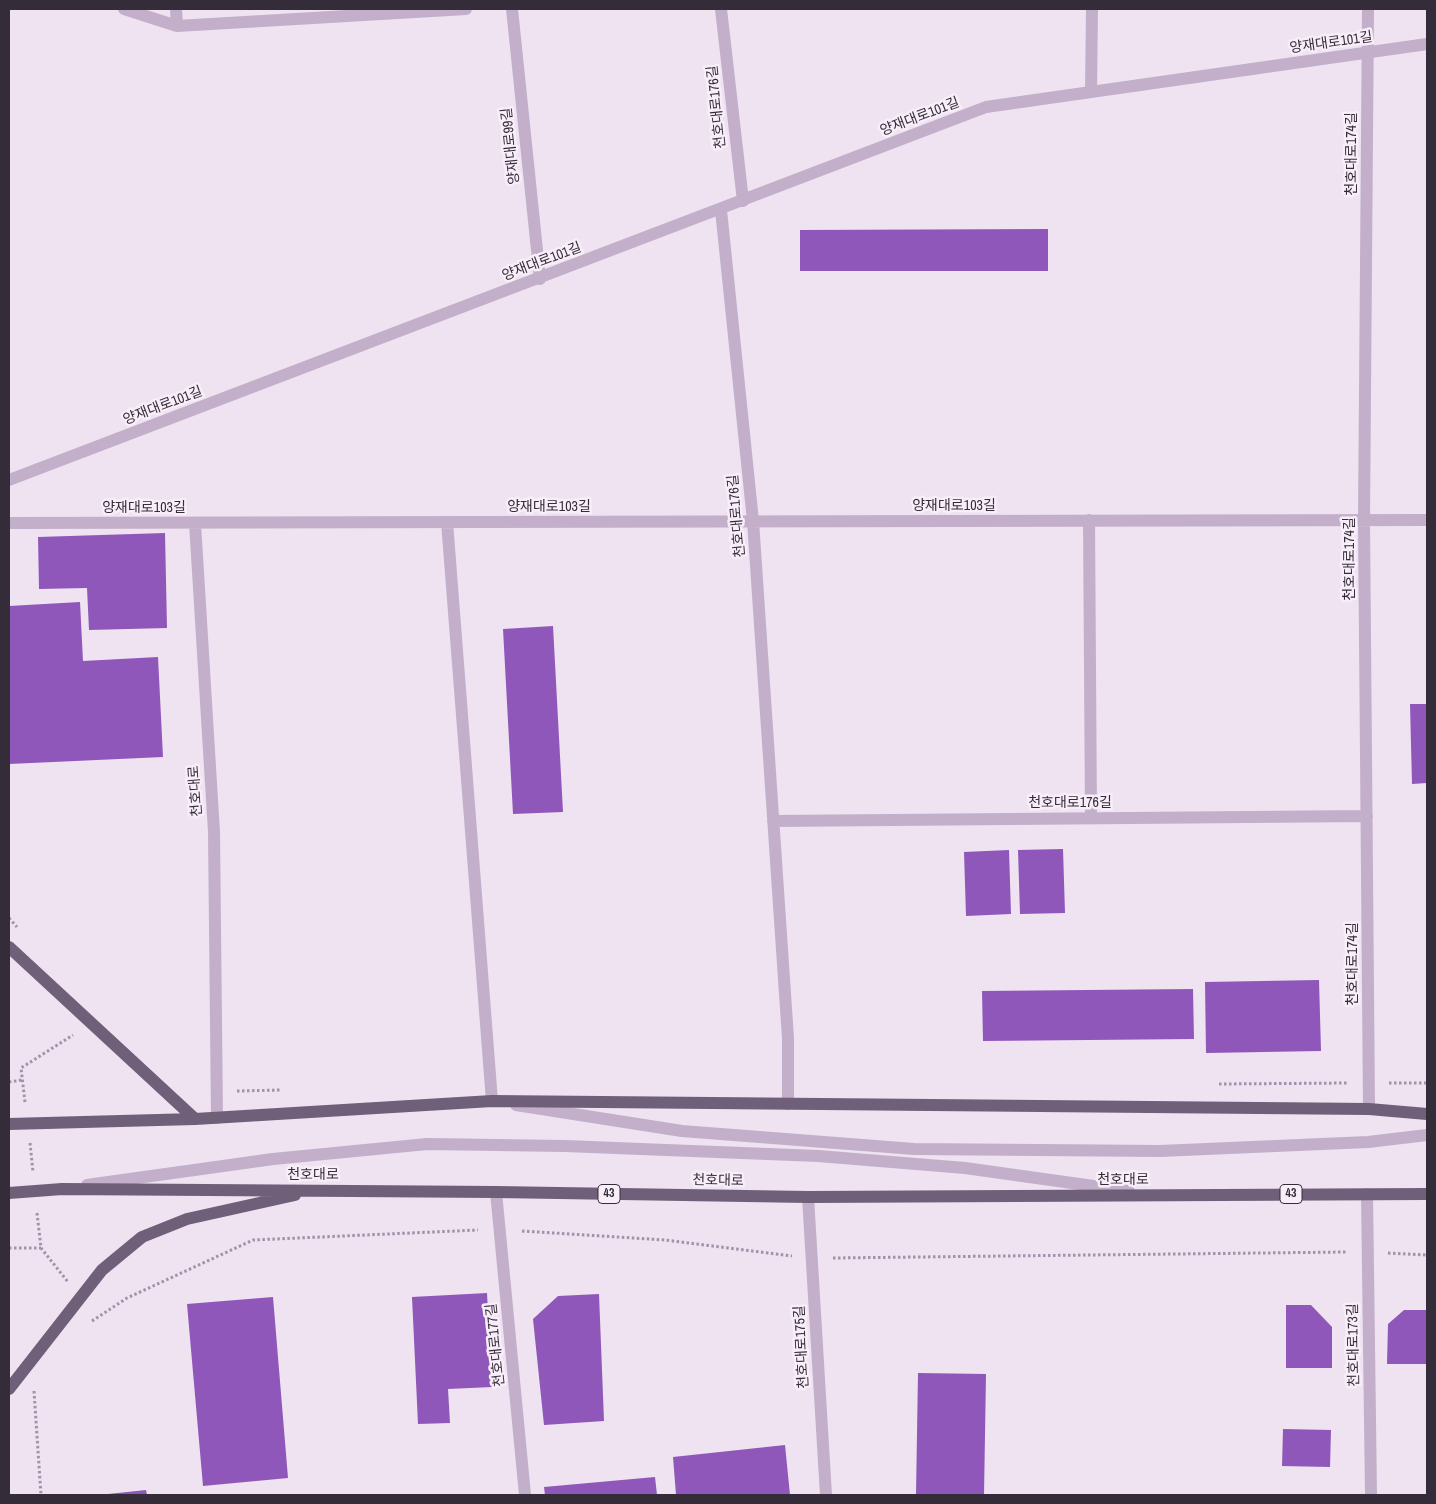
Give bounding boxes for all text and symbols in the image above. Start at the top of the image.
street label: 양재대로101길 [1288,29,1374,57]
street label: 천호대로176길 [704,65,730,149]
street label: 양재대로101길 [878,94,962,140]
street label: 양재대로99길 [499,107,523,185]
street label: 천호대로174길 [1344,112,1360,196]
street label: 양재대로101길 [500,239,584,285]
street label: 양재대로101길 [121,383,205,429]
street label: 천호대로176길 [725,474,749,558]
street label: 양재대로103길 [912,498,996,514]
street label: 양재대로103길 [507,499,591,515]
street label: 양재대로103길 [102,500,186,516]
street label: 천호대로174길 [1342,517,1358,601]
street label: 천호대로 [186,765,206,817]
street label: 천호대로176길 [1028,795,1112,811]
street label: 천호대로174길 [1345,922,1361,1006]
street label: 천호대로 [287,1167,339,1183]
street label: 천호대로 [692,1172,744,1190]
street label: 천호대로 [1097,1172,1149,1188]
road number: 43 [598,1184,620,1204]
road number: 43 [1280,1184,1302,1204]
street label: 천호대로177길 [483,1303,509,1387]
street label: 천호대로173길 [1345,1303,1363,1387]
street label: 천호대로175길 [791,1305,813,1389]

